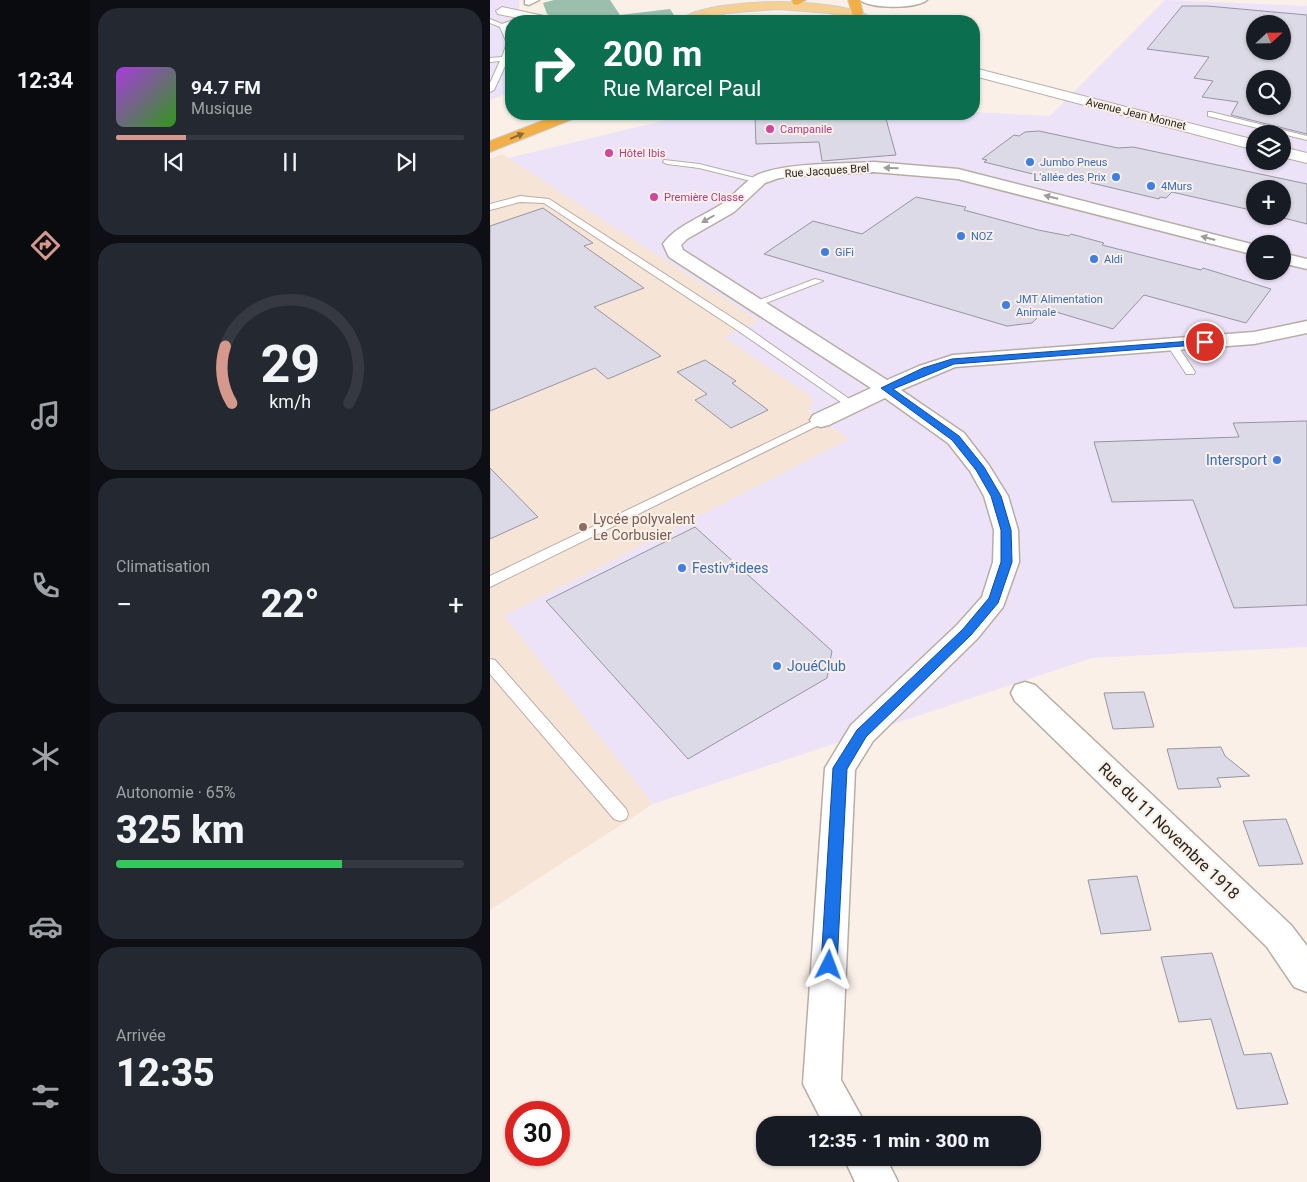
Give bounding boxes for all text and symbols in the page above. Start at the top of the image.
north arrow [1246,15,1291,60]
map controls [1246,15,1291,280]
text: 200 m [603,34,702,75]
icon: right [520,35,585,100]
text: 12:34 [17,68,73,93]
button: search [1246,70,1291,115]
text: 94.7 FM [191,76,261,99]
text: Rue Marcel Paul [603,76,761,101]
street label: Avenue Jean Monnet [1085,95,1188,133]
text: Musique [191,99,252,118]
marker: Campanile [764,123,776,135]
place label: Campanile [780,123,832,136]
button: layers [1246,125,1291,170]
one-way arrow [510,131,524,139]
marker: Hôtel Ibis [603,147,615,159]
place label: Hôtel Ibis [619,147,666,160]
icon: previous [160,148,188,176]
icon: pause [276,148,304,176]
icon: next [392,148,420,176]
marker: Jumbo Pneus [1024,156,1036,168]
place label: Jumbo Pneus [1040,156,1108,169]
street label: Rue Jacques Brel [784,162,870,180]
one-way arrow [883,164,899,172]
place label: L'allée des Prix [1033,171,1107,184]
marker: L'allée des Prix [1110,171,1122,183]
marker: 4Murs [1145,180,1157,192]
place label: 4Murs [1161,180,1193,193]
button: + [1246,180,1291,225]
marker: Première Classe [648,191,660,203]
place label: Première Classe [664,191,744,204]
one-way arrow [1043,193,1058,201]
one-way arrow [702,214,715,223]
icon: directions [28,228,63,263]
marker: NOZ [955,230,967,242]
place label: NOZ [971,230,993,243]
one-way arrow [1200,233,1215,241]
button: − [1246,235,1291,280]
marker: GiFi [819,246,831,258]
place label: GiFi [835,246,854,259]
marker: Aldi [1088,253,1100,265]
place label: Aldi [1104,253,1123,266]
place label: JMT Alimentation Animale [1016,293,1103,319]
marker: JMT Alimentation Animale [1000,299,1012,311]
pin [1184,321,1226,363]
icon: arrive [1191,328,1219,356]
text: 29 [260,334,320,395]
text: km/h [269,391,311,412]
icon: music [28,398,63,433]
place label: Intersport [1206,452,1267,468]
marker: Intersport [1271,454,1283,466]
place label: Lycée polyvalent Le Corbusier [593,511,696,543]
marker: Lycée polyvalent Le Corbusier [577,521,589,533]
text: Climatisation [116,557,210,576]
place label: Festiv*idees [692,560,768,576]
marker: Festiv*idees [676,562,688,574]
icon: phone [28,568,63,603]
text: 22° [261,582,319,626]
text: − [116,588,132,621]
text: + [448,588,464,621]
place label: JouéClub [787,658,846,674]
marker: JouéClub [771,660,783,672]
icon: climate [28,739,63,774]
street label: Rue du 11 Novembre 1918 [1095,759,1243,903]
text: Autonomie · 65% [116,783,236,802]
text: 325 km [116,808,245,852]
icon: car [28,909,63,944]
position arrow [802,938,854,990]
text: Arrivée [116,1026,166,1045]
text: 12:35 [116,1051,215,1095]
icon: filters [28,1079,63,1114]
speed limit sign: 30 [505,1101,570,1166]
text: 12:35 · 1 min · 300 m [807,1129,990,1152]

